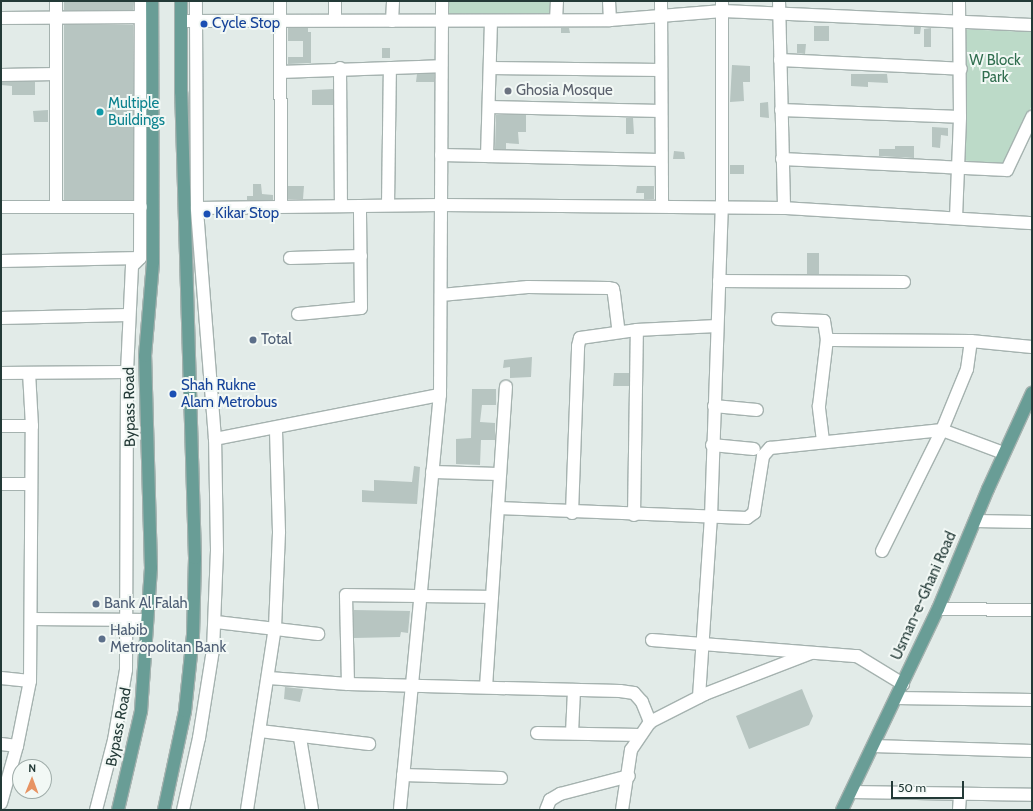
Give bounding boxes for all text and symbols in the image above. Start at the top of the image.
place label: Cycle Stop [212,15,280,33]
marker: Cycle Stop [199,19,209,29]
park label: W Block Park [969,51,1021,86]
place label: Ghosia Mosque [516,82,613,100]
marker: Ghosia Mosque [503,86,513,96]
place label: Multiple Buildings [108,94,165,129]
marker: Multiple Buildings [95,107,105,117]
place label: Kikar Stop [215,205,279,223]
marker: Kikar Stop [202,209,212,219]
place label: Total [261,331,292,349]
marker: Total [248,335,258,345]
street label: Bypass Road [120,367,140,447]
place label: Shah Rukne Alam Metrobus [181,376,277,411]
marker: Shah Rukne Alam Metrobus [168,389,178,399]
street label: Usman-e-Ghani Road [888,529,960,663]
place label: Bank Al Falah [104,595,188,613]
marker: Bank Al Falah [91,599,101,609]
place label: Habib Metropolitan Bank [110,621,226,656]
marker: Habib Metropolitan Bank [97,634,107,644]
street label: Bypass Road [103,686,135,768]
north arrow [12,759,52,799]
text: N [28,761,36,775]
scale bar [893,773,966,799]
text: 50 m [898,780,926,795]

